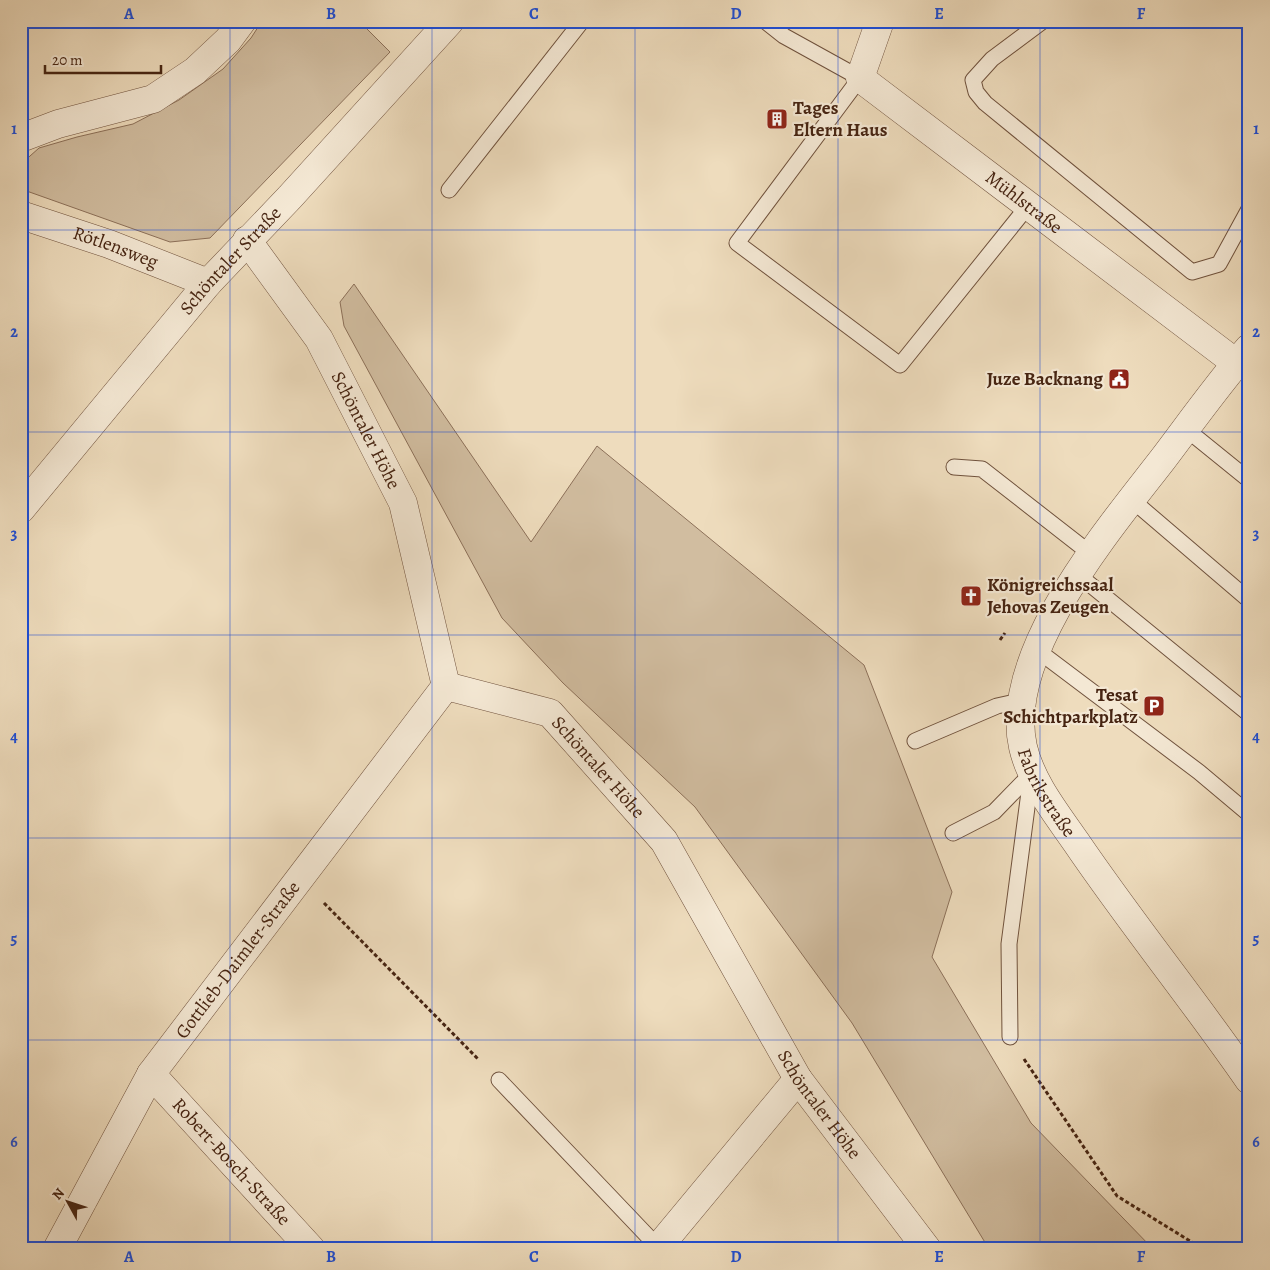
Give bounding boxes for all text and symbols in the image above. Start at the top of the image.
text: A [123,3,135,25]
text: B [326,3,336,25]
text: C [529,3,539,25]
text: D [730,3,742,25]
text: E [934,3,944,25]
text: F [1137,3,1146,25]
scale bar [45,42,161,74]
text: 20 m [52,50,83,70]
place label: Tages Eltern Haus [793,95,888,143]
building icon: Tages Eltern Haus [765,107,789,131]
text: 1 [11,118,17,140]
text: 1 [1253,118,1259,140]
street label: Mühlstraße [980,165,1068,240]
street label: Schöntaler Straße [174,201,287,321]
street label: Rötlensweg [70,220,162,275]
text: 2 [10,321,18,343]
text: 2 [1252,321,1260,343]
place label: Juze Backnang [987,366,1103,392]
street label: Schöntaler Höhe [325,367,407,494]
public building icon: Juze Backnang [1107,367,1131,391]
text: 3 [11,523,18,545]
text: 3 [1253,523,1260,545]
place label: Königreichssaal Jehovas Zeugen [987,572,1114,620]
church icon: Königreichssaal Jehovas Zeugen [959,584,983,608]
place label: Tesat Schichtparkplatz [1003,682,1139,730]
parking icon: Tesat Schichtparkplatz [1142,694,1166,718]
street label: Schöntaler Höhe [546,710,651,824]
text: 4 [10,726,18,748]
text: 4 [1252,726,1260,748]
street label: Fabrikstraße [1011,745,1082,843]
street label: Gottlieb-Daimler-Straße [169,876,306,1044]
text: 5 [11,928,18,950]
text: 5 [1253,928,1260,950]
street label: Schöntaler Höhe [771,1045,867,1165]
street label: Robert-Bosch-Straße [166,1092,296,1231]
text: 6 [10,1131,18,1153]
text: 6 [1252,1131,1260,1153]
north arrow [42,1178,92,1228]
text: N [48,1184,69,1204]
text: A [123,1246,135,1268]
text: B [326,1246,336,1268]
text: C [529,1246,539,1268]
text: D [730,1246,742,1268]
text: E [934,1246,944,1268]
text: F [1137,1246,1146,1268]

